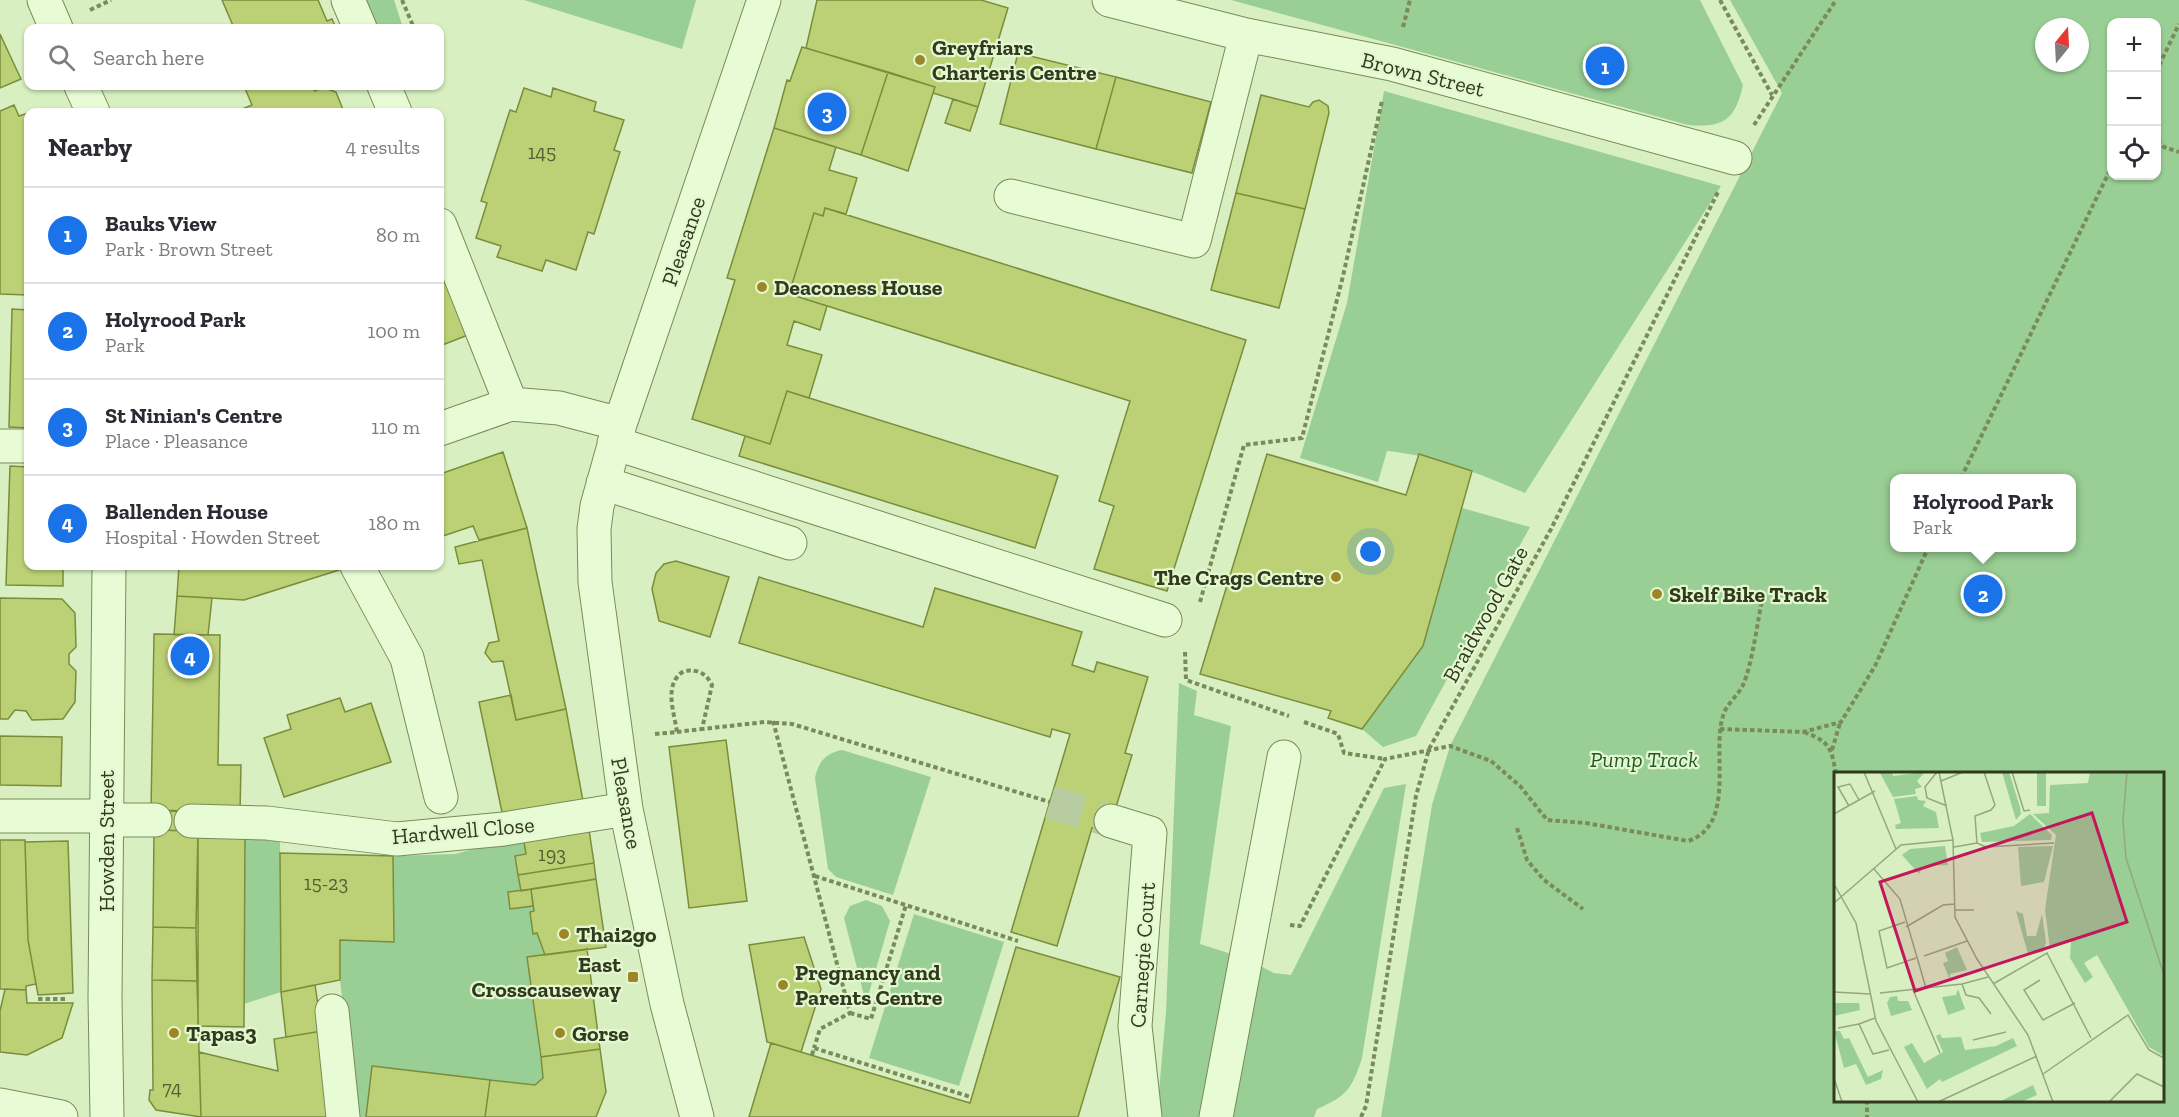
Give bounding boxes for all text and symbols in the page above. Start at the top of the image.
north arrow [2035,18,2089,72]
map controls [2107,18,2161,180]
button: + [2107,18,2161,72]
search box [24,24,444,90]
place label: Greyfriars Charteris Centre [932,34,1097,86]
icon: search [45,41,78,74]
text: Search here [93,44,204,71]
pin: 1 [1586,44,1624,88]
street label: Brown Street [1358,46,1488,103]
marker: Greyfriars Charteris Centre [913,53,927,67]
button: − [2107,72,2161,126]
pin: 3 [808,90,846,134]
button: locate [2107,126,2161,180]
text: Nearby [48,131,132,163]
text: 4 results [345,135,420,159]
house number: 145 [528,140,556,164]
street label: Pleasance [656,193,711,289]
text: Bauks View [105,210,216,237]
text: 1 [63,223,72,247]
text: 80 m [376,223,420,247]
text: Park · Brown Street [105,237,273,261]
place label: Deaconess House [774,274,943,301]
marker: Deaconess House [755,280,769,294]
text: Holyrood Park [105,306,246,333]
text: 2 [62,319,73,343]
text: 100 m [367,319,420,343]
text: Park [105,333,145,357]
text: St Ninian's Centre [105,402,282,429]
text: 3 [62,415,73,439]
text: 110 m [371,415,420,439]
text: Place · Pleasance [105,429,248,453]
popup [1890,474,2076,552]
text: Holyrood Park [1913,488,2053,515]
text: Ballenden House [105,498,268,525]
text: 4 [62,511,73,535]
text: 180 m [368,511,420,535]
text: Park [1913,515,1952,539]
text: Hospital · Howden Street [105,525,320,549]
your location [1356,537,1385,566]
street label: Braidwood Gate [1437,541,1534,687]
place label: The Crags Centre [1154,564,1324,591]
marker: The Crags Centre [1329,570,1343,584]
pin: 2 [1964,572,2002,616]
place label: Skelf Bike Track [1669,581,1827,608]
marker: Skelf Bike Track [1650,587,1664,601]
pin: 4 [170,634,210,678]
park label: Pump Track [1590,746,1698,773]
street label: Pleasance [605,755,648,851]
street label: Howden Street [93,769,120,912]
inset map [1834,772,2164,1102]
street label: Hardwell Close [391,811,536,850]
house number: 193 [538,842,566,866]
house number: 15-23 [304,871,348,895]
street label: Carnegie Court [1124,881,1161,1029]
place label: Thai2go [576,921,657,948]
marker: Thai2go [557,927,571,941]
place label: East Crosscauseway [471,951,621,1003]
place label: Pregnancy and Parents Centre [795,959,943,1011]
marker: East Crosscauseway [626,970,640,984]
marker: Pregnancy and Parents Centre [776,978,790,992]
place label: Tapas3 [186,1020,257,1047]
place label: Gorse [572,1020,629,1047]
marker: Tapas3 [167,1026,181,1040]
marker: Gorse [553,1026,567,1040]
house number: 74 [162,1076,182,1100]

